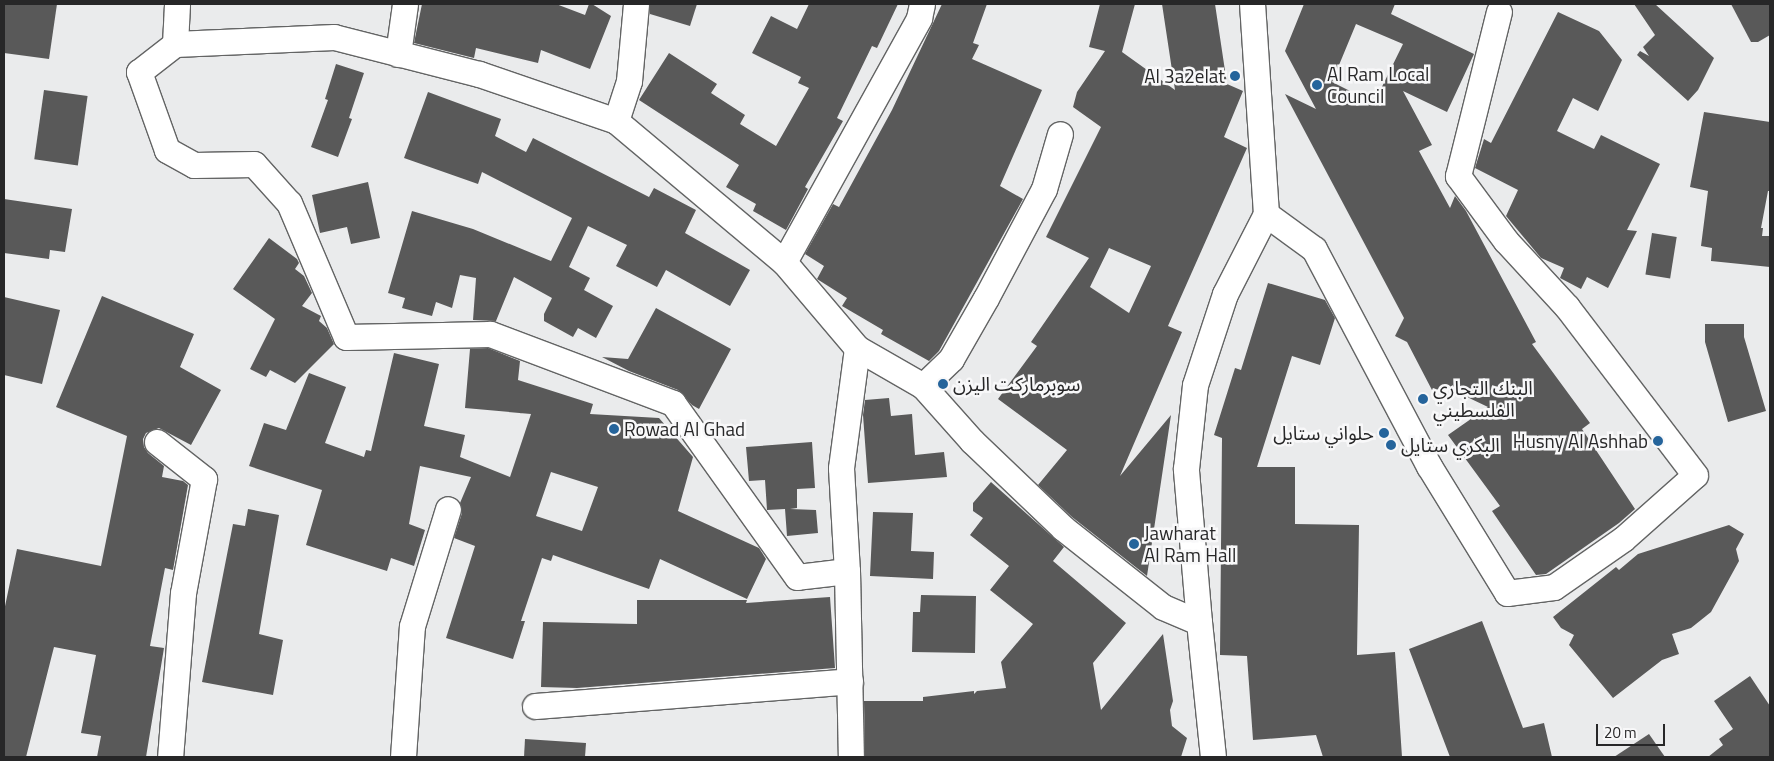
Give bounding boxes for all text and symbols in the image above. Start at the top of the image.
place label: Al Ram Local Council [1327,63,1429,107]
place label: Al 3a2elat [1144,65,1225,87]
marker: Al 3a2elat [1229,70,1241,82]
marker: Al Ram Local Council [1311,79,1323,91]
place label: سوبرماركت اليزن [953,373,1080,395]
place label: البنك التجاري الفلسطيني [1433,377,1533,421]
marker: سوبرماركت اليزن [937,378,949,390]
marker: البنك التجاري الفلسطيني [1417,393,1429,405]
place label: Rowad Al Ghad [624,418,745,440]
place label: حلواني ستايل [1273,422,1374,444]
marker: Rowad Al Ghad [608,423,620,435]
marker: حلواني ستايل [1378,427,1390,439]
place label: Husny Al Ashhab [1513,430,1648,452]
place label: البكري ستايل [1401,434,1500,456]
marker: Husny Al Ashhab [1652,435,1664,447]
marker: البكري ستايل [1385,439,1397,451]
place label: Jawharat Al Ram Hall [1144,522,1236,566]
marker: Jawharat Al Ram Hall [1128,538,1140,550]
scale bar [1599,714,1668,746]
text: 20 m [1604,721,1637,744]

